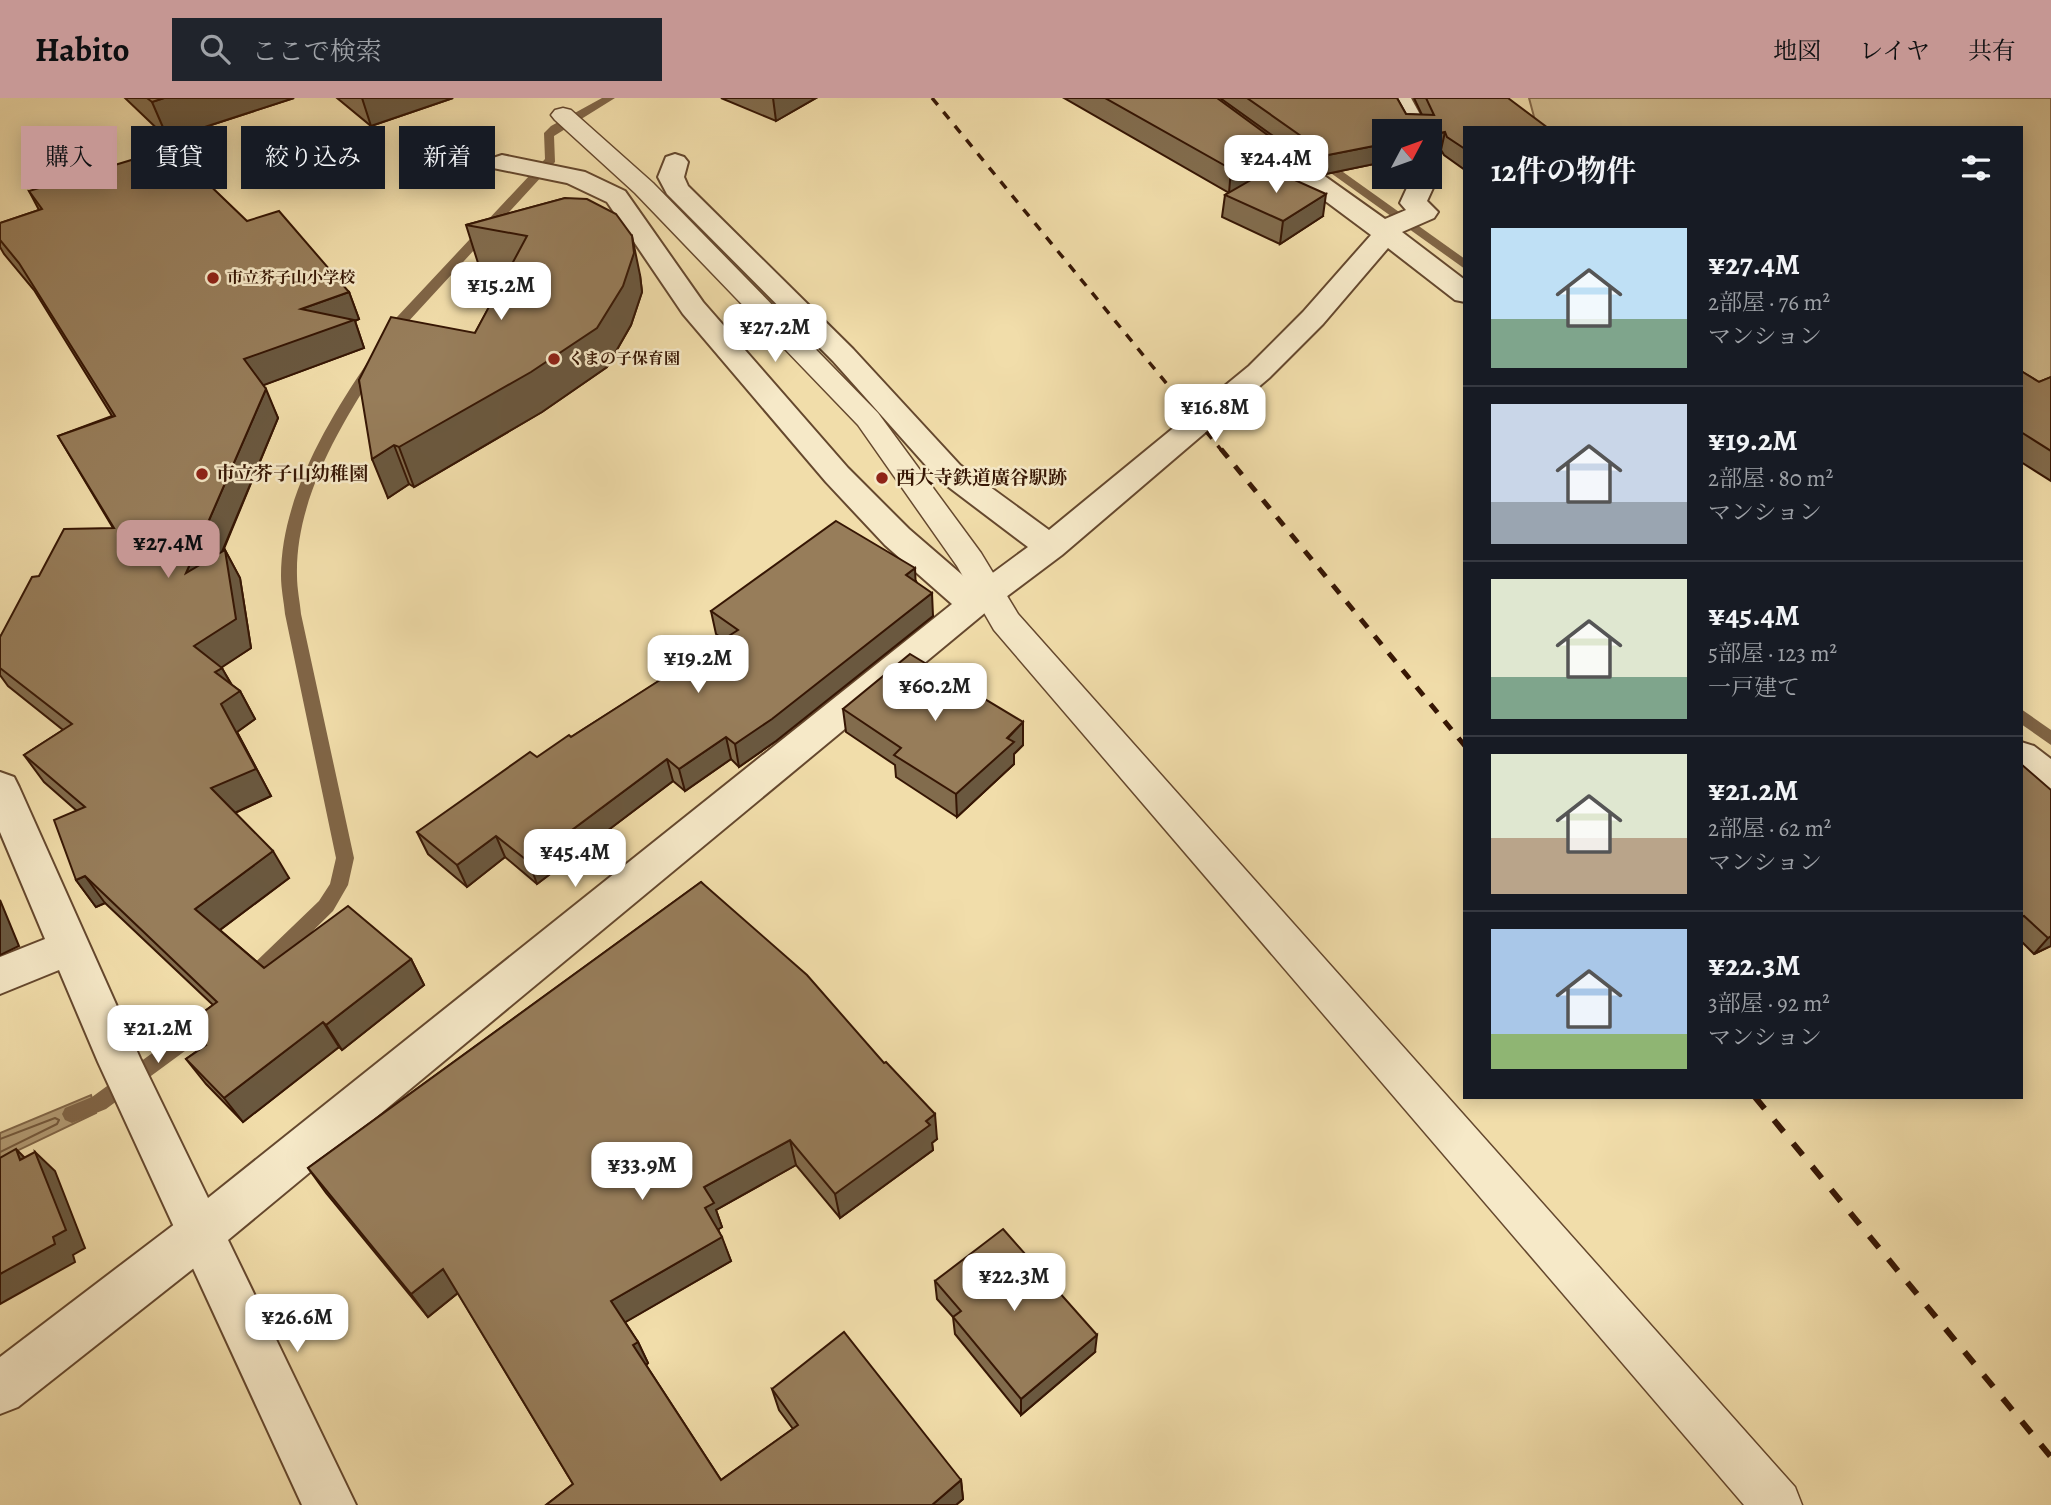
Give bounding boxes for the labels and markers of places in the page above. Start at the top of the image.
pin: ¥24.4M [1219,136,1333,195]
pin: ¥15.2M [444,262,558,322]
place label: 市立芥子山小学校 [227,267,356,289]
marker: 市立芥子山小学校 [205,270,221,286]
pin: ¥27.2M [718,304,832,364]
place label: くまの子保育園 [568,348,680,370]
marker: くまの子保育園 [546,351,562,367]
pin: ¥16.8M [1158,384,1272,444]
place label: 市立芥子山幼稚園 [216,461,368,487]
place label: 西大寺鉄道廣谷駅跡 [896,465,1067,491]
marker: 市立芥子山幼稚園 [194,466,210,482]
marker: 西大寺鉄道廣谷駅跡 [874,470,890,486]
pin: ¥27.4M [111,520,225,580]
pin: ¥19.2M [641,636,755,695]
pin: ¥60.2M [878,664,992,723]
pin: ¥45.4M [518,830,632,889]
pin: ¥21.2M [101,1006,215,1065]
pin: ¥33.9M [585,1142,699,1202]
pin: ¥22.3M [957,1254,1071,1313]
pin: ¥26.6M [240,1294,354,1354]

